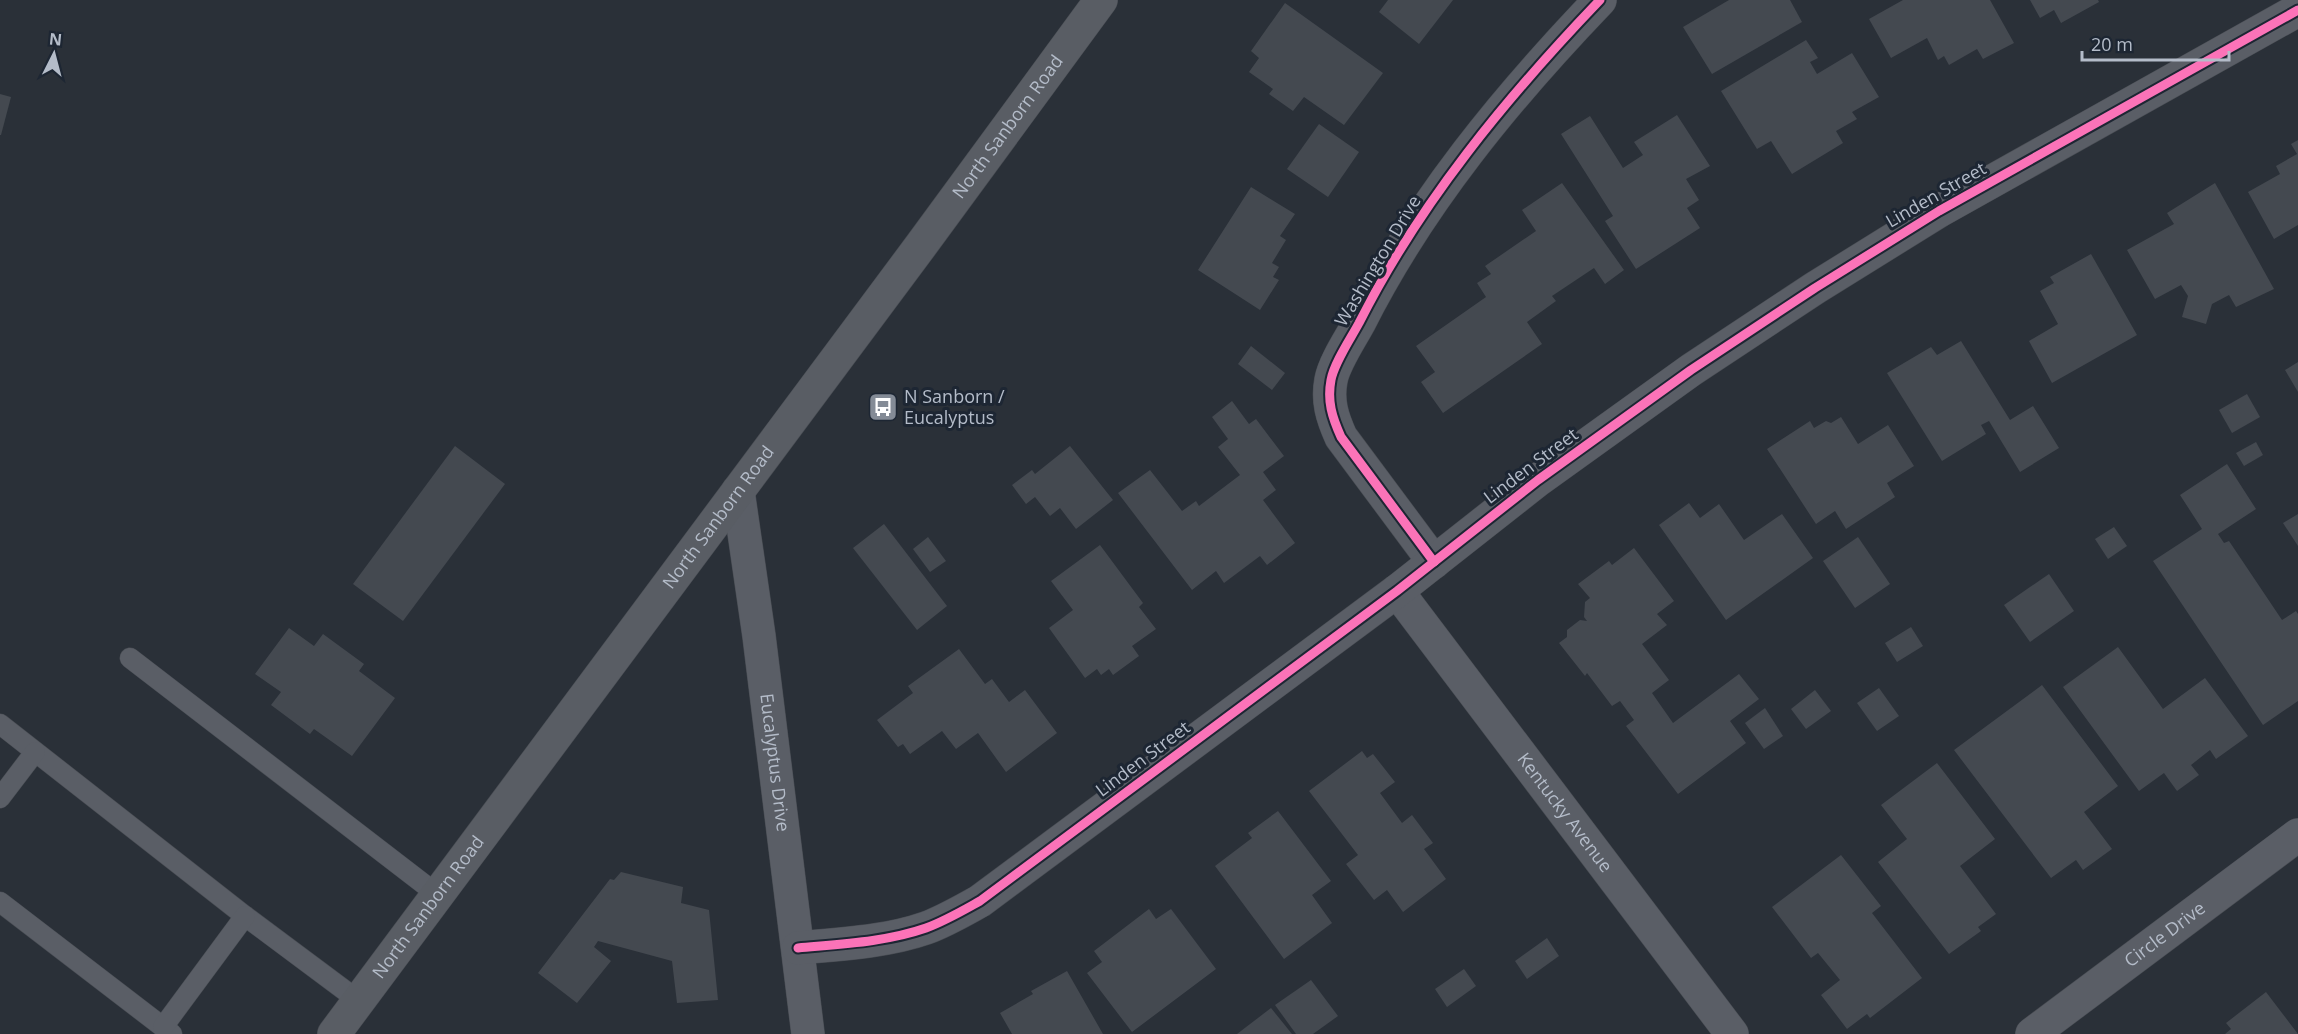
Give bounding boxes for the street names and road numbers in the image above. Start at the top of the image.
street label: North Sanborn Road [946,50,1068,203]
street label: Linden Street [1881,156,1990,233]
street label: Washington Drive [1329,191,1426,330]
street label: Linden Street [1478,422,1582,509]
street label: North Sanborn Road [657,440,779,593]
street label: Eucalyptus Drive [755,692,796,833]
street label: Linden Street [1090,715,1194,802]
street label: Kentucky Avenue [1512,747,1619,877]
street label: North Sanborn Road [366,830,489,983]
street label: Circle Drive [2119,896,2210,972]

